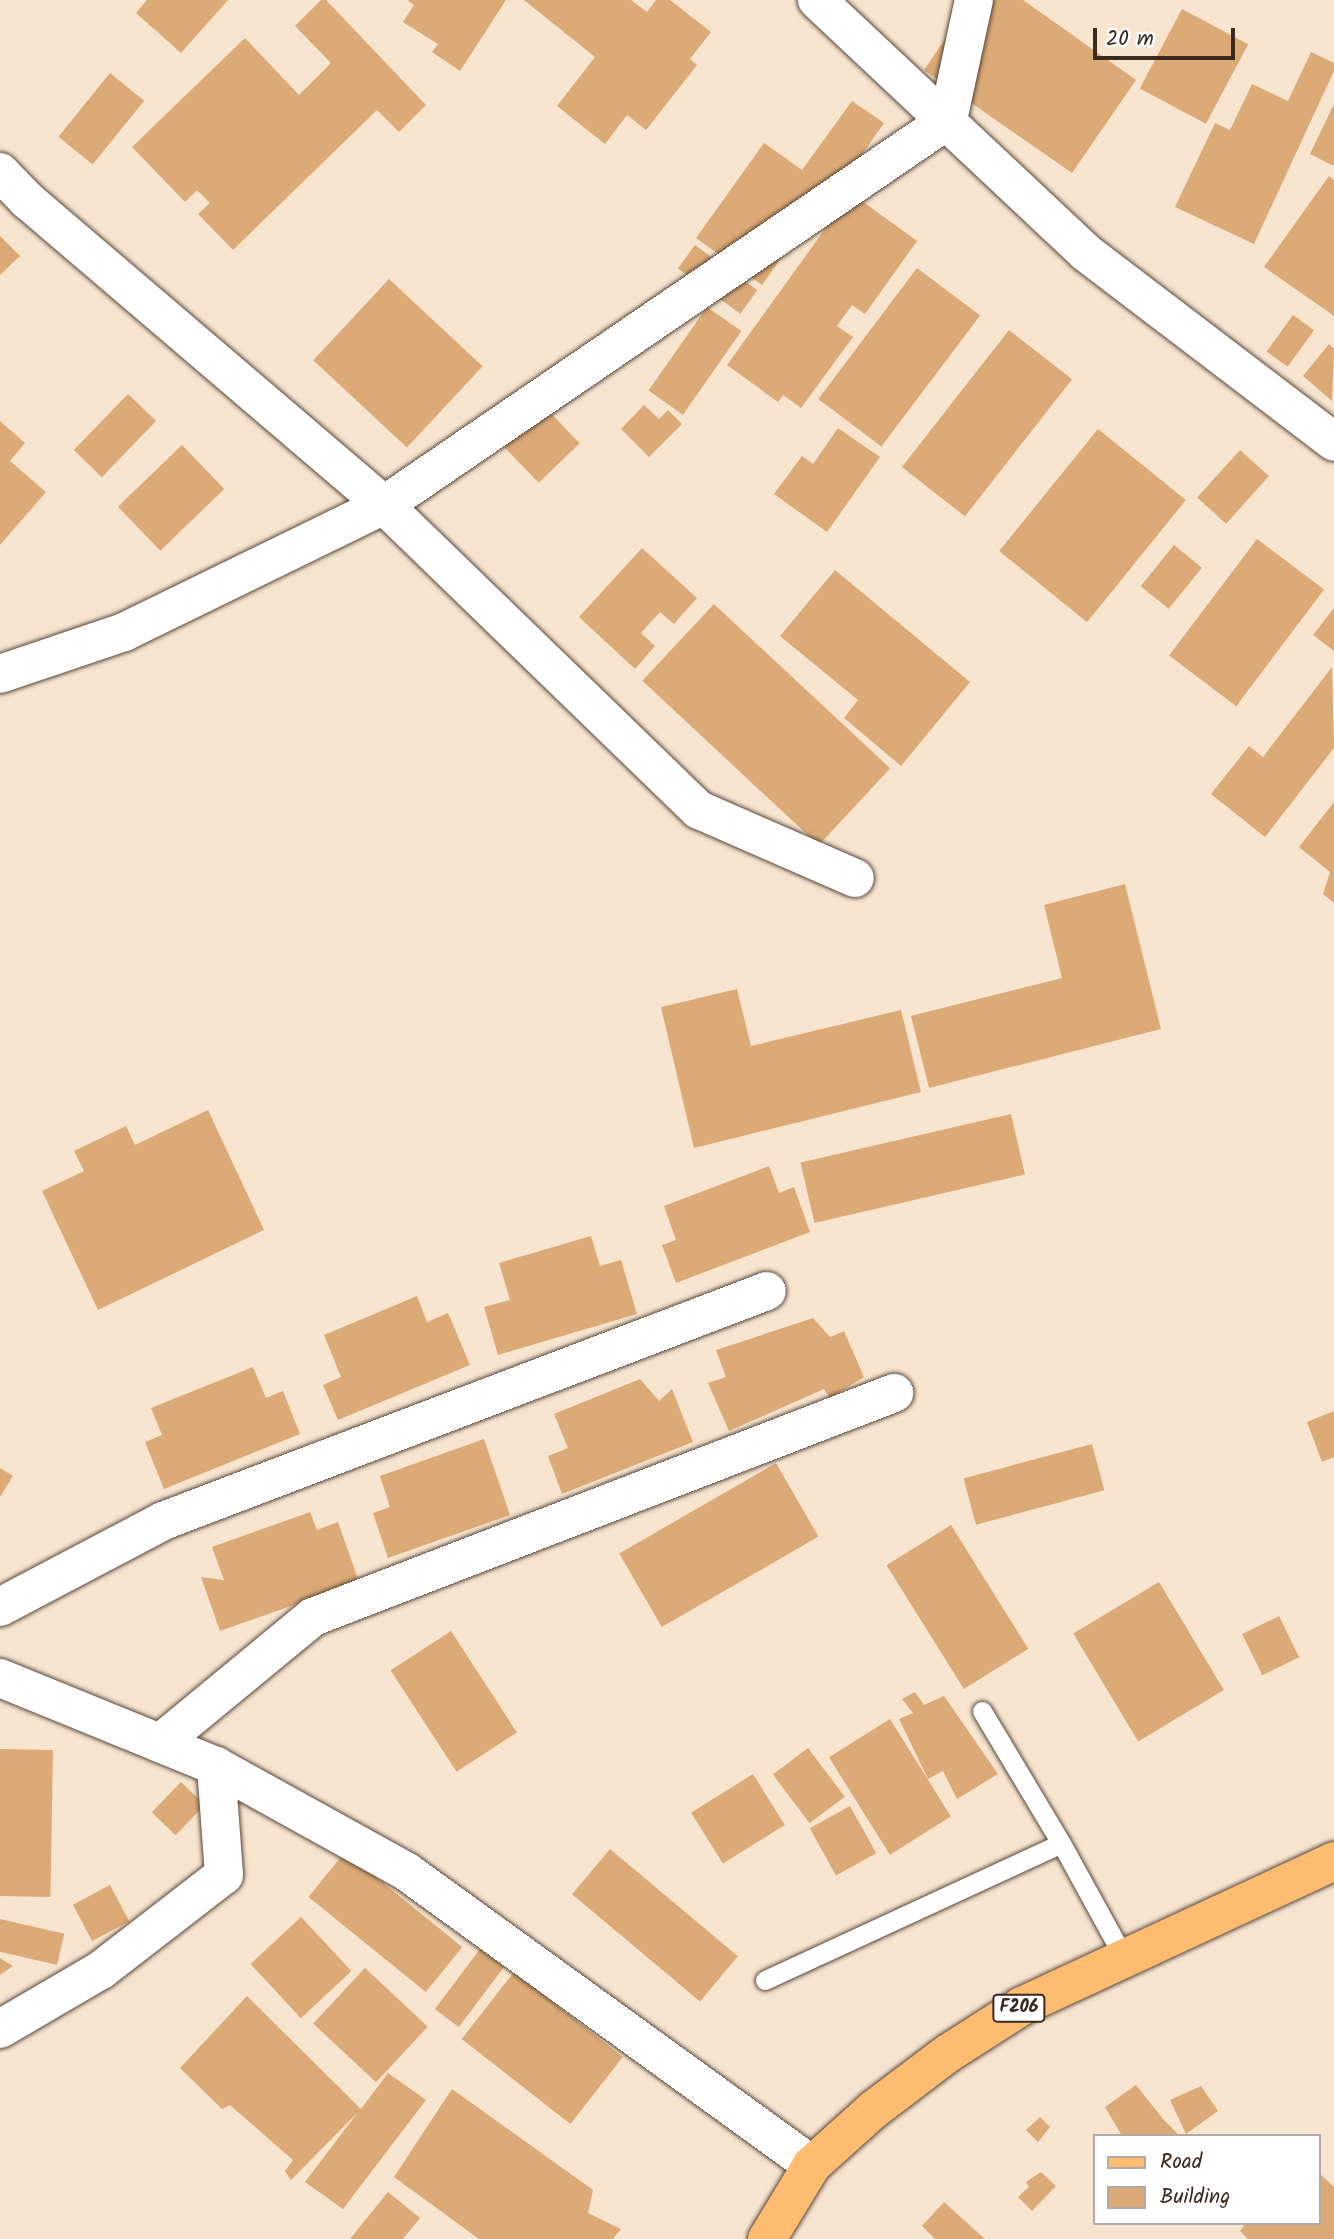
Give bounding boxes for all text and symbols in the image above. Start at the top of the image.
scale bar [1096,14,1238,58]
text: 20 m [1106,23,1154,56]
road number: F206 [991,1994,1047,2022]
legend [1092,2134,1320,2225]
text: Road [1160,2146,1202,2179]
text: Building [1160,2181,1230,2214]

